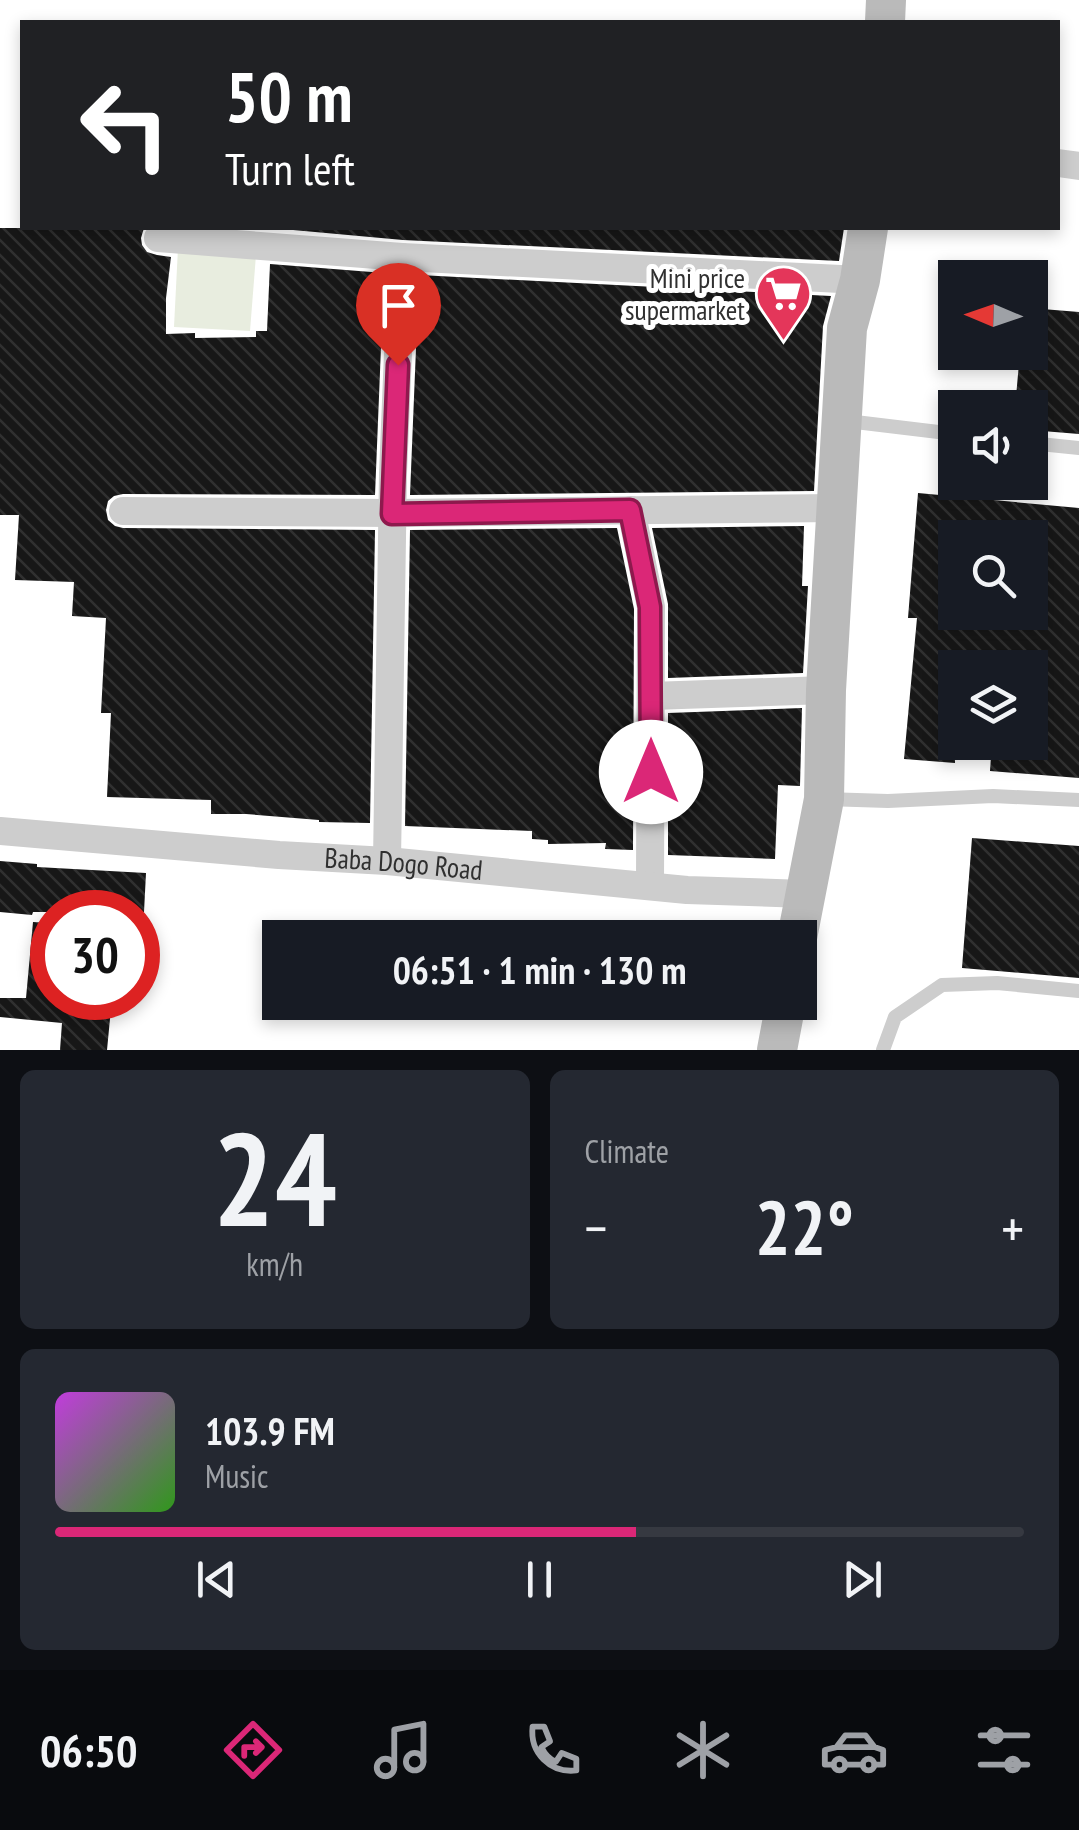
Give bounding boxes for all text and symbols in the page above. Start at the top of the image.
text: 50 m [225,51,353,141]
icon: left [60,60,190,190]
text: Turn left [225,139,355,197]
place label: Mini price supermarket [625,259,745,328]
north arrow [938,260,1048,370]
map controls [938,260,1048,760]
pin [356,263,441,366]
supermarket icon: Mini price supermarket [754,264,814,343]
icon: arrive [371,278,426,333]
button: sound [938,390,1048,500]
button: search [938,520,1048,630]
button: layers [938,650,1048,760]
position arrow [599,720,703,824]
street label: Baba Dogo Road [324,839,484,888]
speed limit sign: 30 [30,890,160,1020]
text: 06:51 · 1 min · 130 m [393,945,686,994]
text: 24 [213,1094,337,1262]
text: Climate [585,1130,669,1172]
text: 22° [755,1179,854,1276]
text: − [585,1192,607,1263]
text: + [1001,1192,1024,1263]
text: km/h [246,1243,303,1285]
text: 103.9 FM [205,1406,335,1455]
text: Music [205,1455,268,1497]
icon: previous [189,1552,244,1607]
icon: pause [512,1552,567,1607]
icon: next [835,1552,890,1607]
icon: directions [218,1715,288,1785]
icon: music [368,1715,438,1785]
icon: phone [518,1715,588,1785]
icon: climate [668,1715,738,1785]
icon: car [819,1715,889,1785]
icon: filters [969,1715,1039,1785]
text: 06:50 [40,1721,137,1779]

